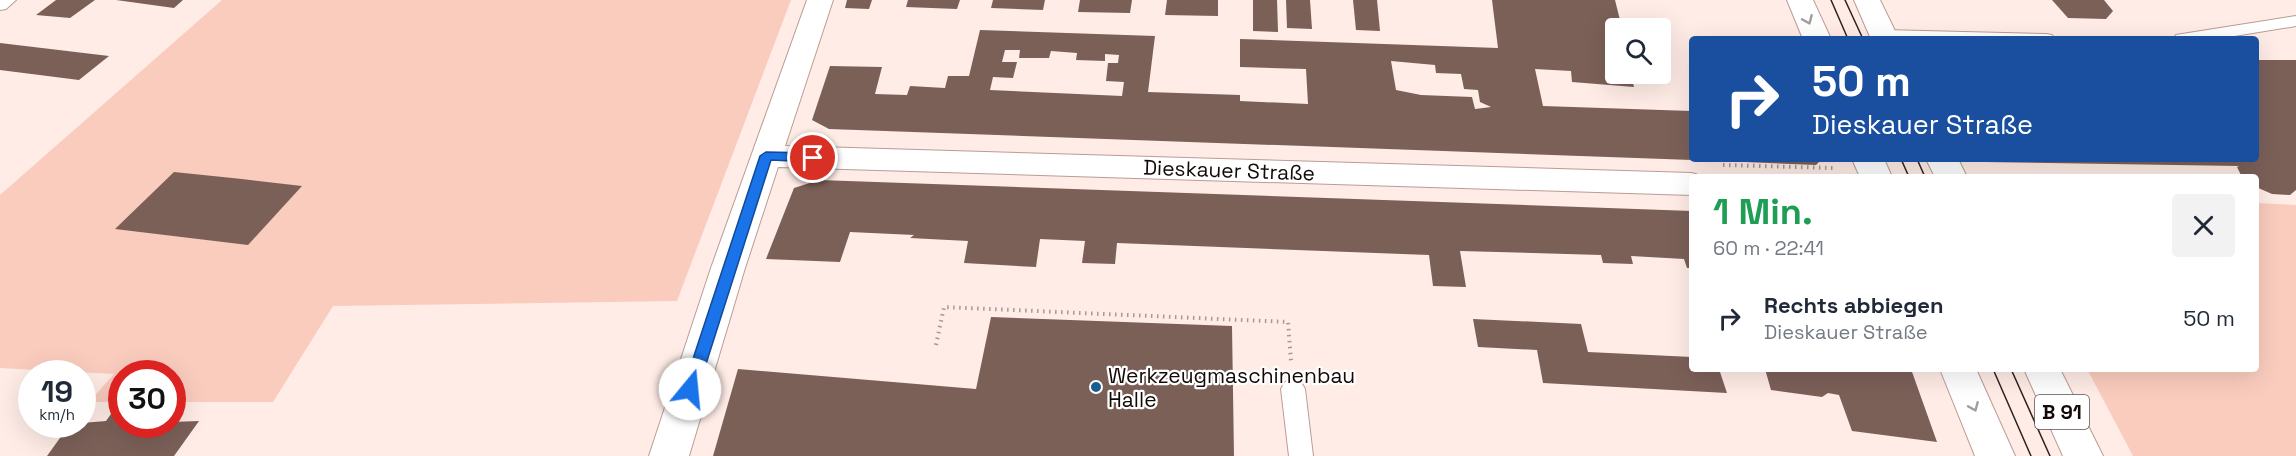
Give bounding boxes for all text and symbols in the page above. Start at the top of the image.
one-way arrow [1801,13,1813,24]
map controls [1605,18,1671,84]
button: search [1605,18,1671,84]
text: 50 m [1812,55,1911,108]
icon: right [1713,60,1791,138]
text: Dieskauer Straße [1812,107,2033,142]
pin [787,132,838,183]
icon: arrive [796,141,829,174]
street label: Dieskauer Straße [1143,154,1315,186]
text: 1 Min. [1713,189,1813,235]
button: close [2172,194,2235,257]
text: 60 m · 22:41 [1713,235,1824,261]
text: Rechts abbiegen [1764,291,1944,319]
icon: right [1713,302,1746,335]
text: 50 m [2183,304,2235,332]
text: Dieskauer Straße [1764,319,1928,345]
position arrow [658,357,722,421]
speed limit sign: 30 [108,360,186,438]
place label: Werkzeugmaschinenbau Halle [1108,362,1355,413]
text: 19 [41,372,73,411]
marker: Werkzeugmaschinenbau Halle [1089,380,1103,394]
road number: B 91 [2035,395,2089,429]
one-way arrow [1967,400,1979,411]
text: km/h [39,405,75,424]

